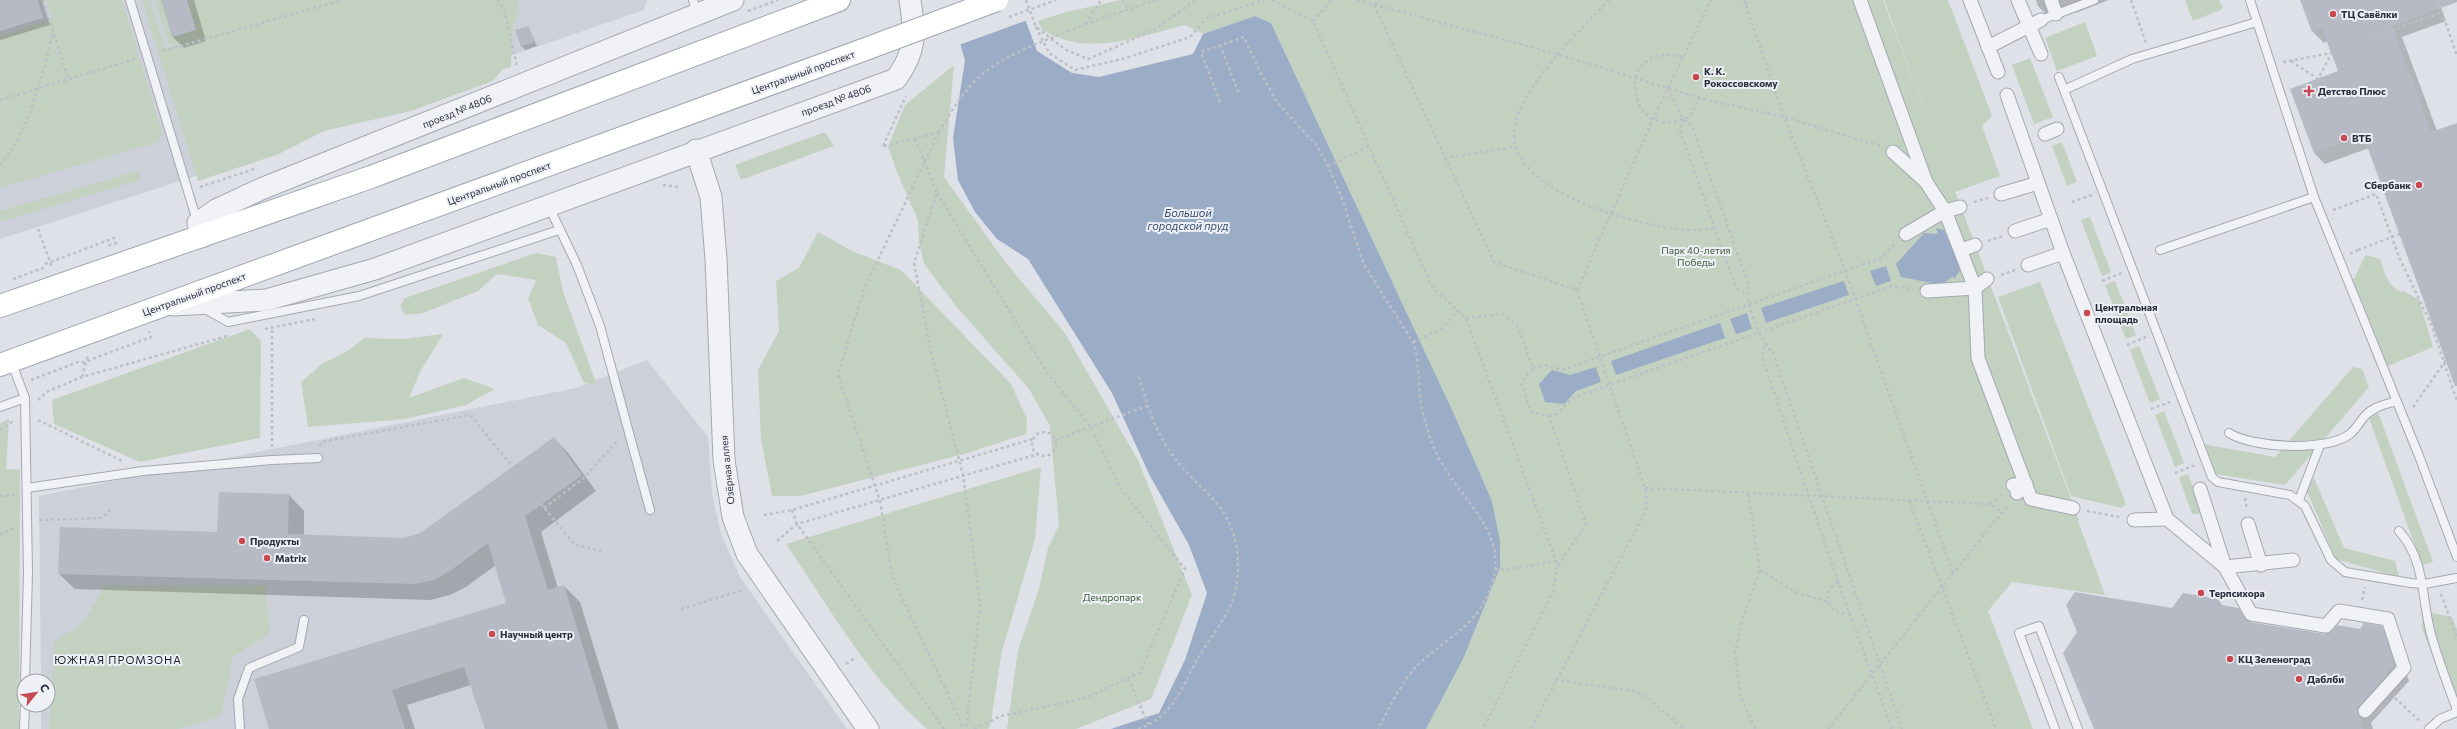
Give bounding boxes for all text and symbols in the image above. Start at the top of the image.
place label: ТЦ Савёлки [2341,8,2398,20]
marker: ТЦ Савёлки [2328,9,2338,19]
street label: Центральный проспект [750,48,857,96]
place label: К. К. Рокоссовскому [1704,65,1778,89]
marker: К. К. Рокоссовскому [1691,72,1701,82]
street label: проезд № 4806 [799,82,873,118]
marker: Детство Плюс [2303,85,2315,97]
place label: Детство Плюс [2318,85,2386,97]
street label: проезд № 4806 [421,92,493,130]
place label: ВТБ [2352,132,2372,144]
marker: ВТБ [2339,133,2349,143]
street label: Центральный проспект [446,159,553,207]
place label: Сбербанк [2364,179,2411,191]
marker: Сбербанк [2414,180,2424,190]
water label: Большой городской пруд [1148,206,1228,232]
park label: Парк 40-летия Победы [1661,244,1731,268]
street label: Центральный проспект [141,270,248,318]
place label: Центральная площадь [2095,301,2158,325]
marker: Центральная площадь [2082,308,2092,318]
street label: Озёрная аллея [717,435,737,505]
place label: Продукты [250,535,299,547]
marker: Продукты [237,536,247,546]
place label: Matrix [275,552,307,564]
marker: Matrix [262,553,272,563]
place label: Терпсихора [2209,587,2265,599]
marker: Терпсихора [2196,588,2206,598]
park label: Дендропарк [1083,591,1142,603]
place label: Научный центр [500,628,573,640]
marker: Научный центр [487,629,497,639]
district label: ЮЖНАЯ ПРОМЗОНА [54,653,182,666]
place label: КЦ Зеленоград [2238,653,2311,665]
marker: КЦ Зеленоград [2225,654,2235,664]
north arrow [16,673,56,713]
place label: Даблби [2307,673,2344,685]
marker: Даблби [2294,674,2304,684]
text: С [38,681,53,695]

